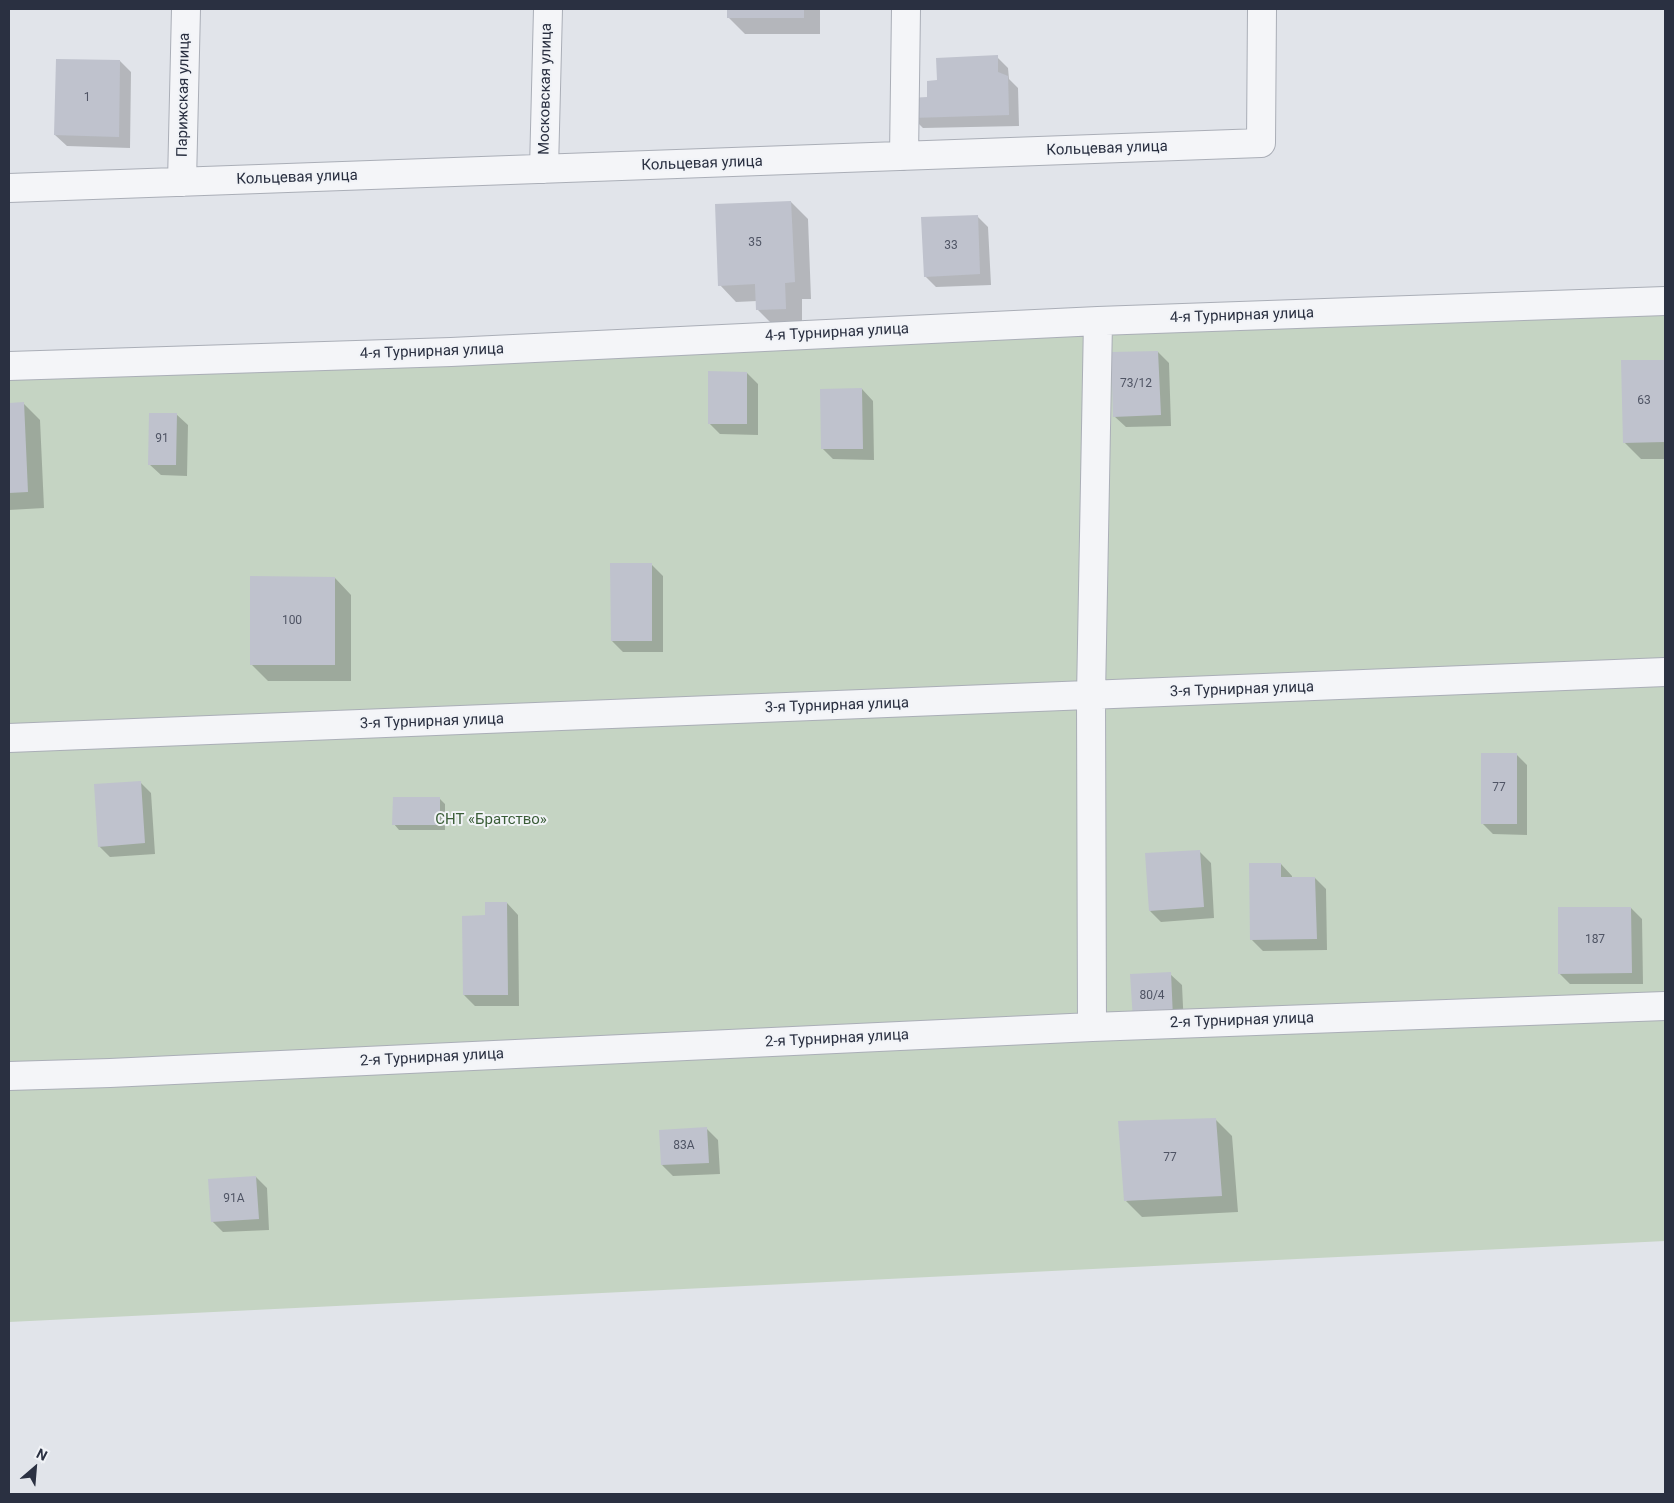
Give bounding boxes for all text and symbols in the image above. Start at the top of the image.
street label: Московская улица [536,23,556,155]
street label: Парижская улица [174,33,194,157]
house number: 1 [84,91,90,105]
street label: Кольцевая улица [1046,138,1168,160]
street label: Кольцевая улица [641,153,763,175]
street label: Кольцевая улица [236,167,358,189]
house number: 35 [748,236,762,250]
house number: 33 [944,239,958,253]
street label: 4-я Турнирная улица [1170,304,1314,328]
street label: 4-я Турнирная улица [765,320,909,346]
street label: 4-я Турнирная улица [360,340,504,364]
house number: 73/12 [1120,377,1152,391]
house number: 63 [1637,394,1651,408]
house number: 91 [155,432,169,446]
house number: 100 [282,614,302,628]
street label: 3-я Турнирная улица [1170,678,1314,702]
street label: 3-я Турнирная улица [765,694,909,718]
street label: 3-я Турнирная улица [360,710,504,734]
house number: 77 [1492,781,1506,795]
park label: СНТ «Братство» [435,811,547,829]
house number: 187 [1585,933,1605,947]
house number: 80/4 [1139,989,1165,1003]
street label: 2-я Турнирная улица [1170,1009,1314,1033]
street label: 2-я Турнирная улица [765,1026,909,1052]
street label: 2-я Турнирная улица [360,1045,504,1071]
house number: 83А [673,1139,695,1153]
house number: 77 [1163,1151,1177,1165]
house number: 91А [223,1192,245,1206]
north arrow [10,1443,60,1493]
text: N [34,1445,50,1464]

